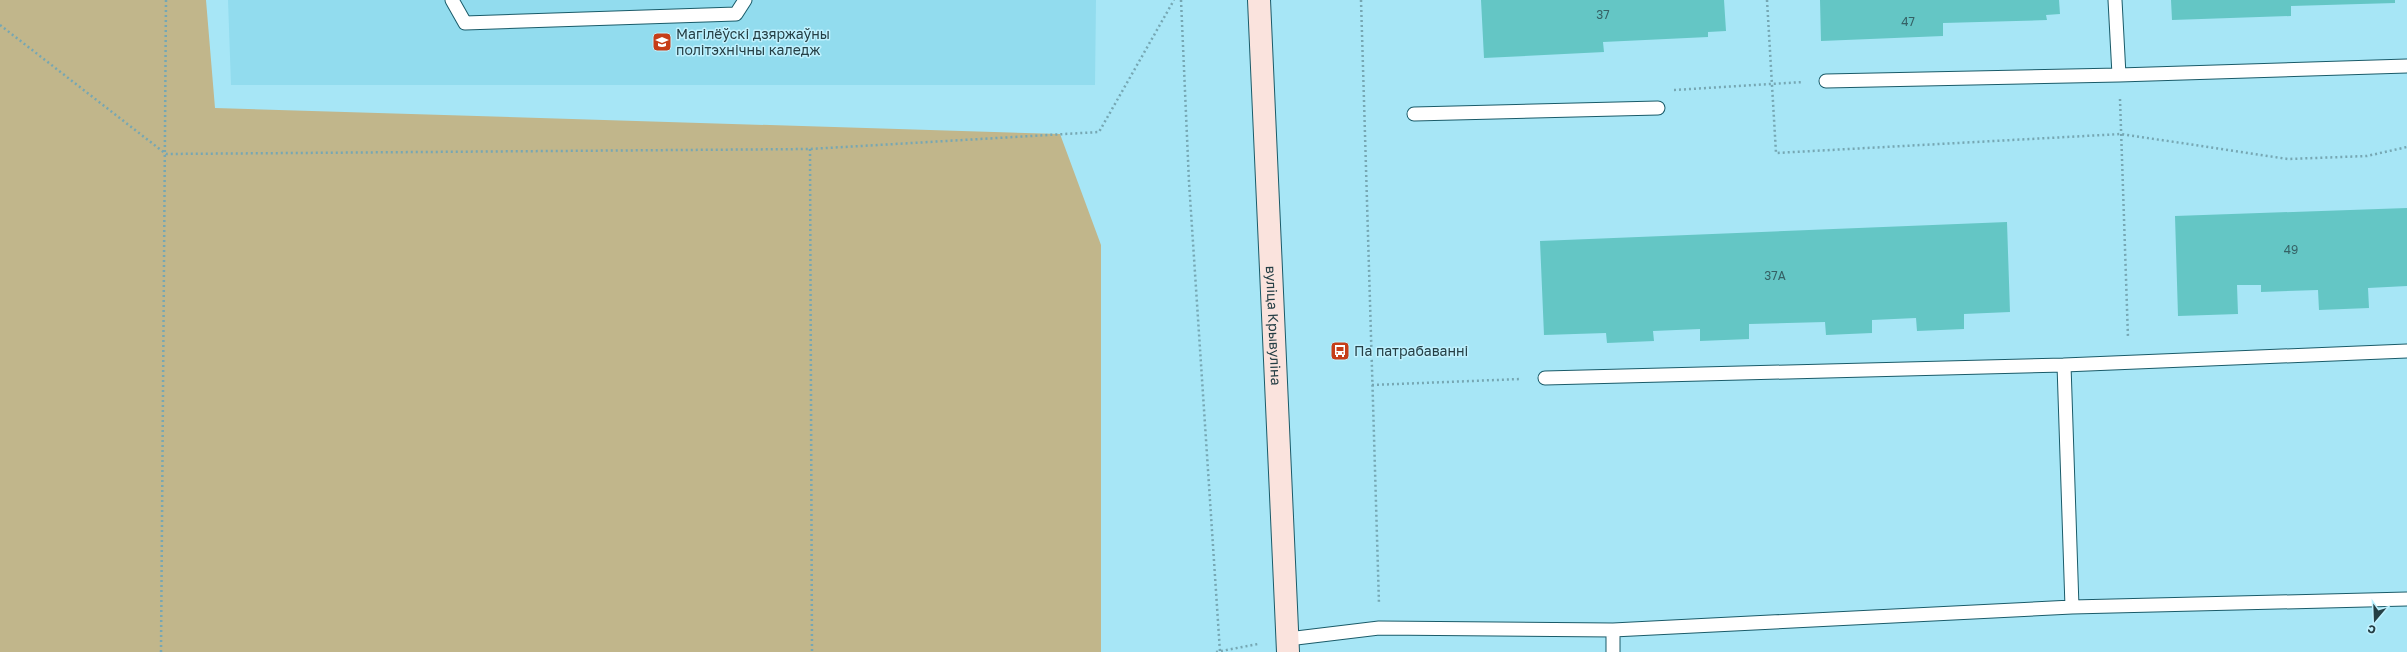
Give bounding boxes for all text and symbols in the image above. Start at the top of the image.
house number: 37 [1596,7,1610,22]
house number: 47 [1901,14,1915,29]
place label: Магілёўскі дзяржаўны політэхнічны каледж [676,25,830,58]
school or university icon: Магілёўскі дзяржаўны політэхнічны каледж [651,31,673,53]
house number: 49 [2284,242,2298,257]
street label: вуліца Крывуліна [1263,265,1285,386]
house number: 37А [1764,268,1786,283]
bus stop icon: Па патрабаванні [1329,340,1351,362]
place label: Па патрабаванні [1354,342,1468,359]
north arrow [2355,600,2395,640]
text: С [2366,622,2377,637]

